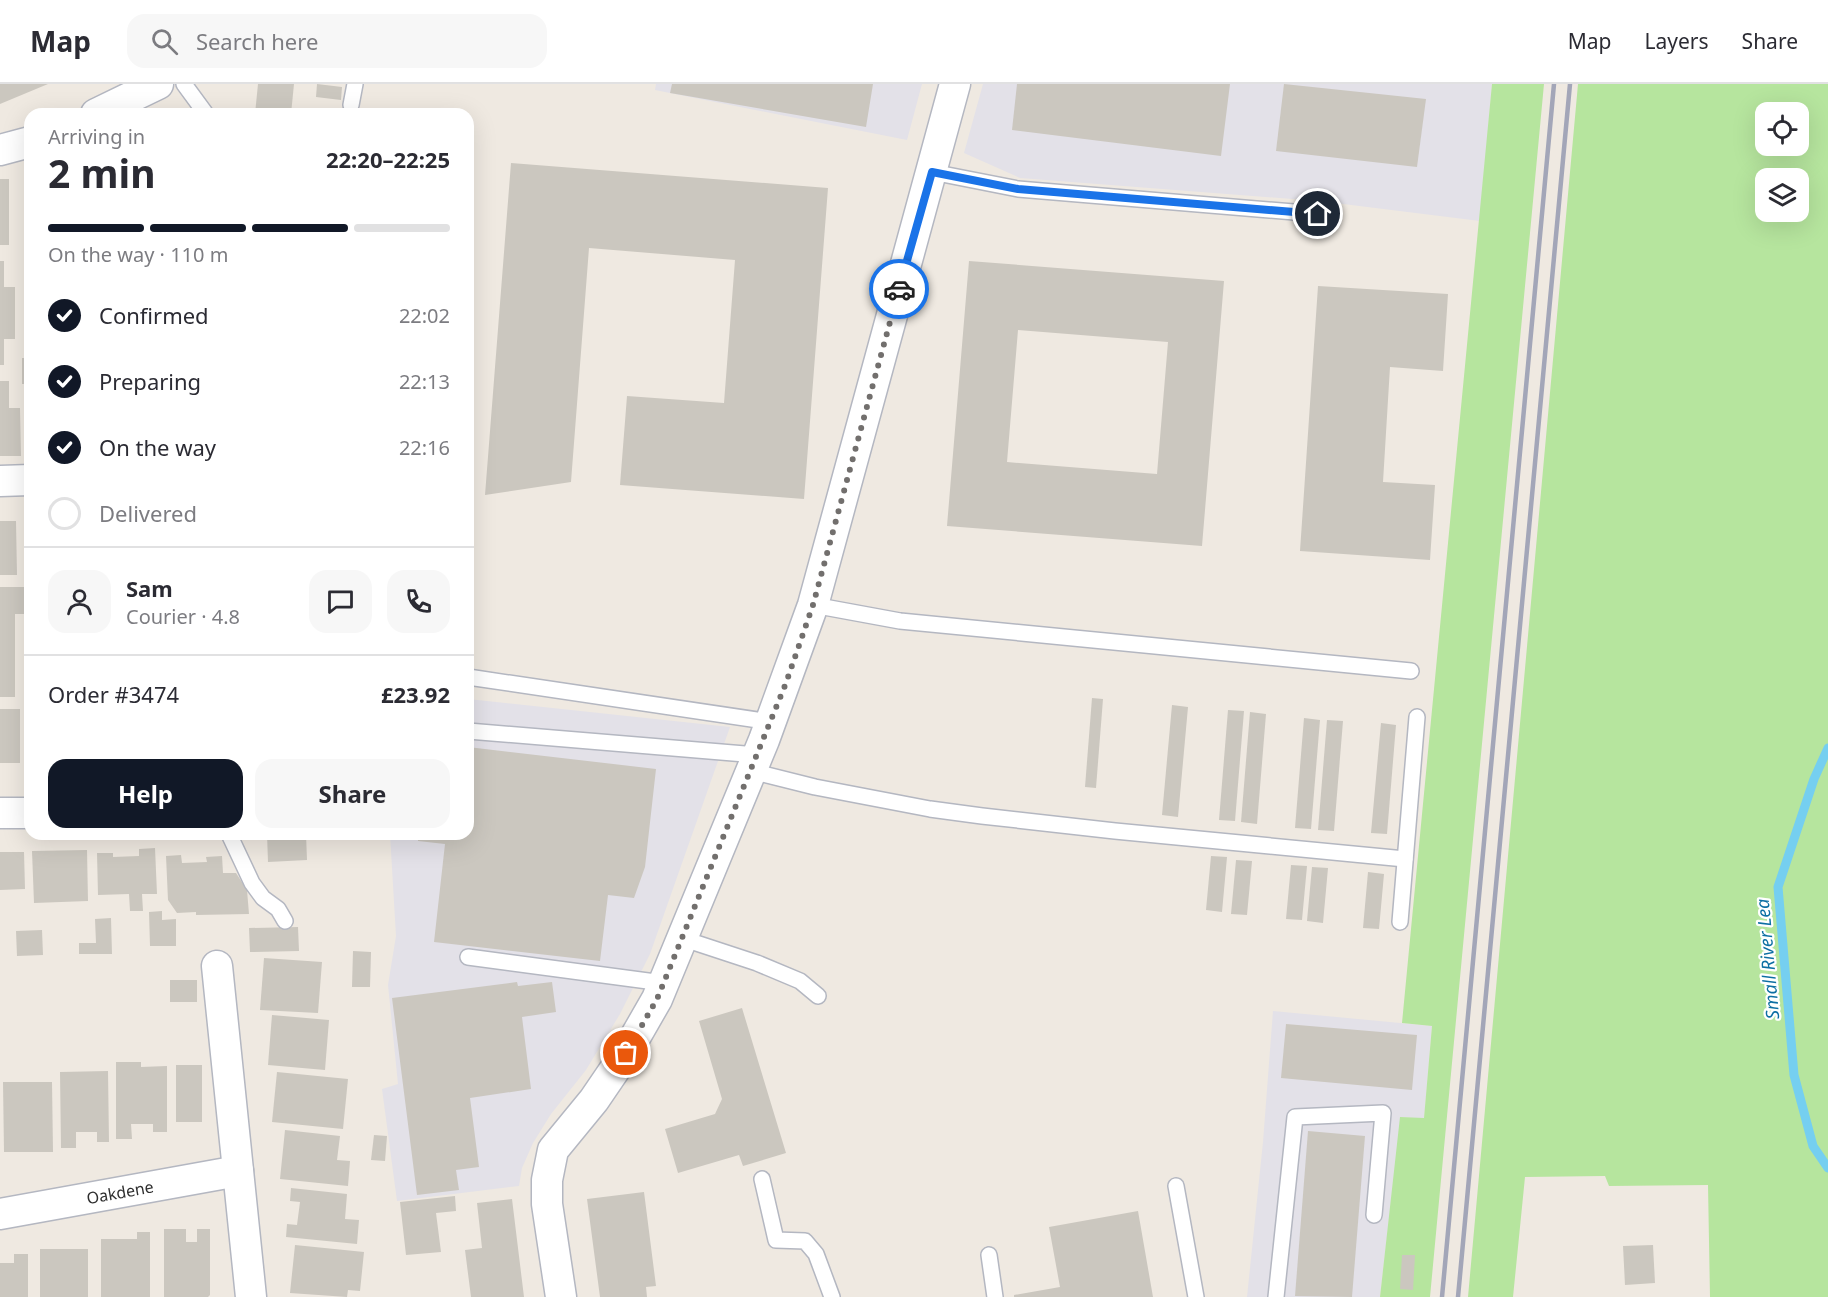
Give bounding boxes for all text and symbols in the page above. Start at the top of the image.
search box [127,14,547,68]
text: Map [30,22,91,60]
icon: search [148,25,181,58]
text: Search here [196,26,318,56]
text: Map [1568,27,1612,55]
text: Layers [1645,27,1709,55]
text: Share [1742,27,1798,55]
map controls [1755,102,1809,222]
button: locate [1755,102,1809,156]
text: Arriving in [48,123,145,150]
text: 22:20–22:25 [326,144,450,174]
text: 2 min [48,146,155,199]
button: layers [1755,168,1809,222]
pin [1292,188,1343,239]
icon: home [1301,197,1334,230]
text: On the way · 110 m [48,241,228,268]
courier [869,259,929,319]
icon: car [883,273,916,306]
icon: check [48,299,81,332]
text: Confirmed [99,300,209,330]
text: 22:02 [399,302,450,329]
icon: check [48,365,81,398]
text: Preparing [99,366,201,396]
text: 22:13 [399,368,450,395]
icon: check [48,431,81,464]
text: On the way [99,432,216,462]
text: 22:16 [399,434,450,461]
text: Delivered [99,498,197,528]
button: person [48,570,111,633]
button: chat [309,570,372,633]
button: phone [387,570,450,633]
text: Sam [126,573,173,603]
text: Courier · 4.8 [126,603,240,630]
text: Order #3474 [48,679,179,709]
text: £23.92 [381,679,450,709]
button: Help [48,759,243,828]
button: Share [255,759,450,828]
water label: Small River Lea [1750,898,1784,1020]
pin [600,1027,651,1078]
icon: bag [609,1036,642,1069]
street label: Oakdene [85,1175,155,1209]

